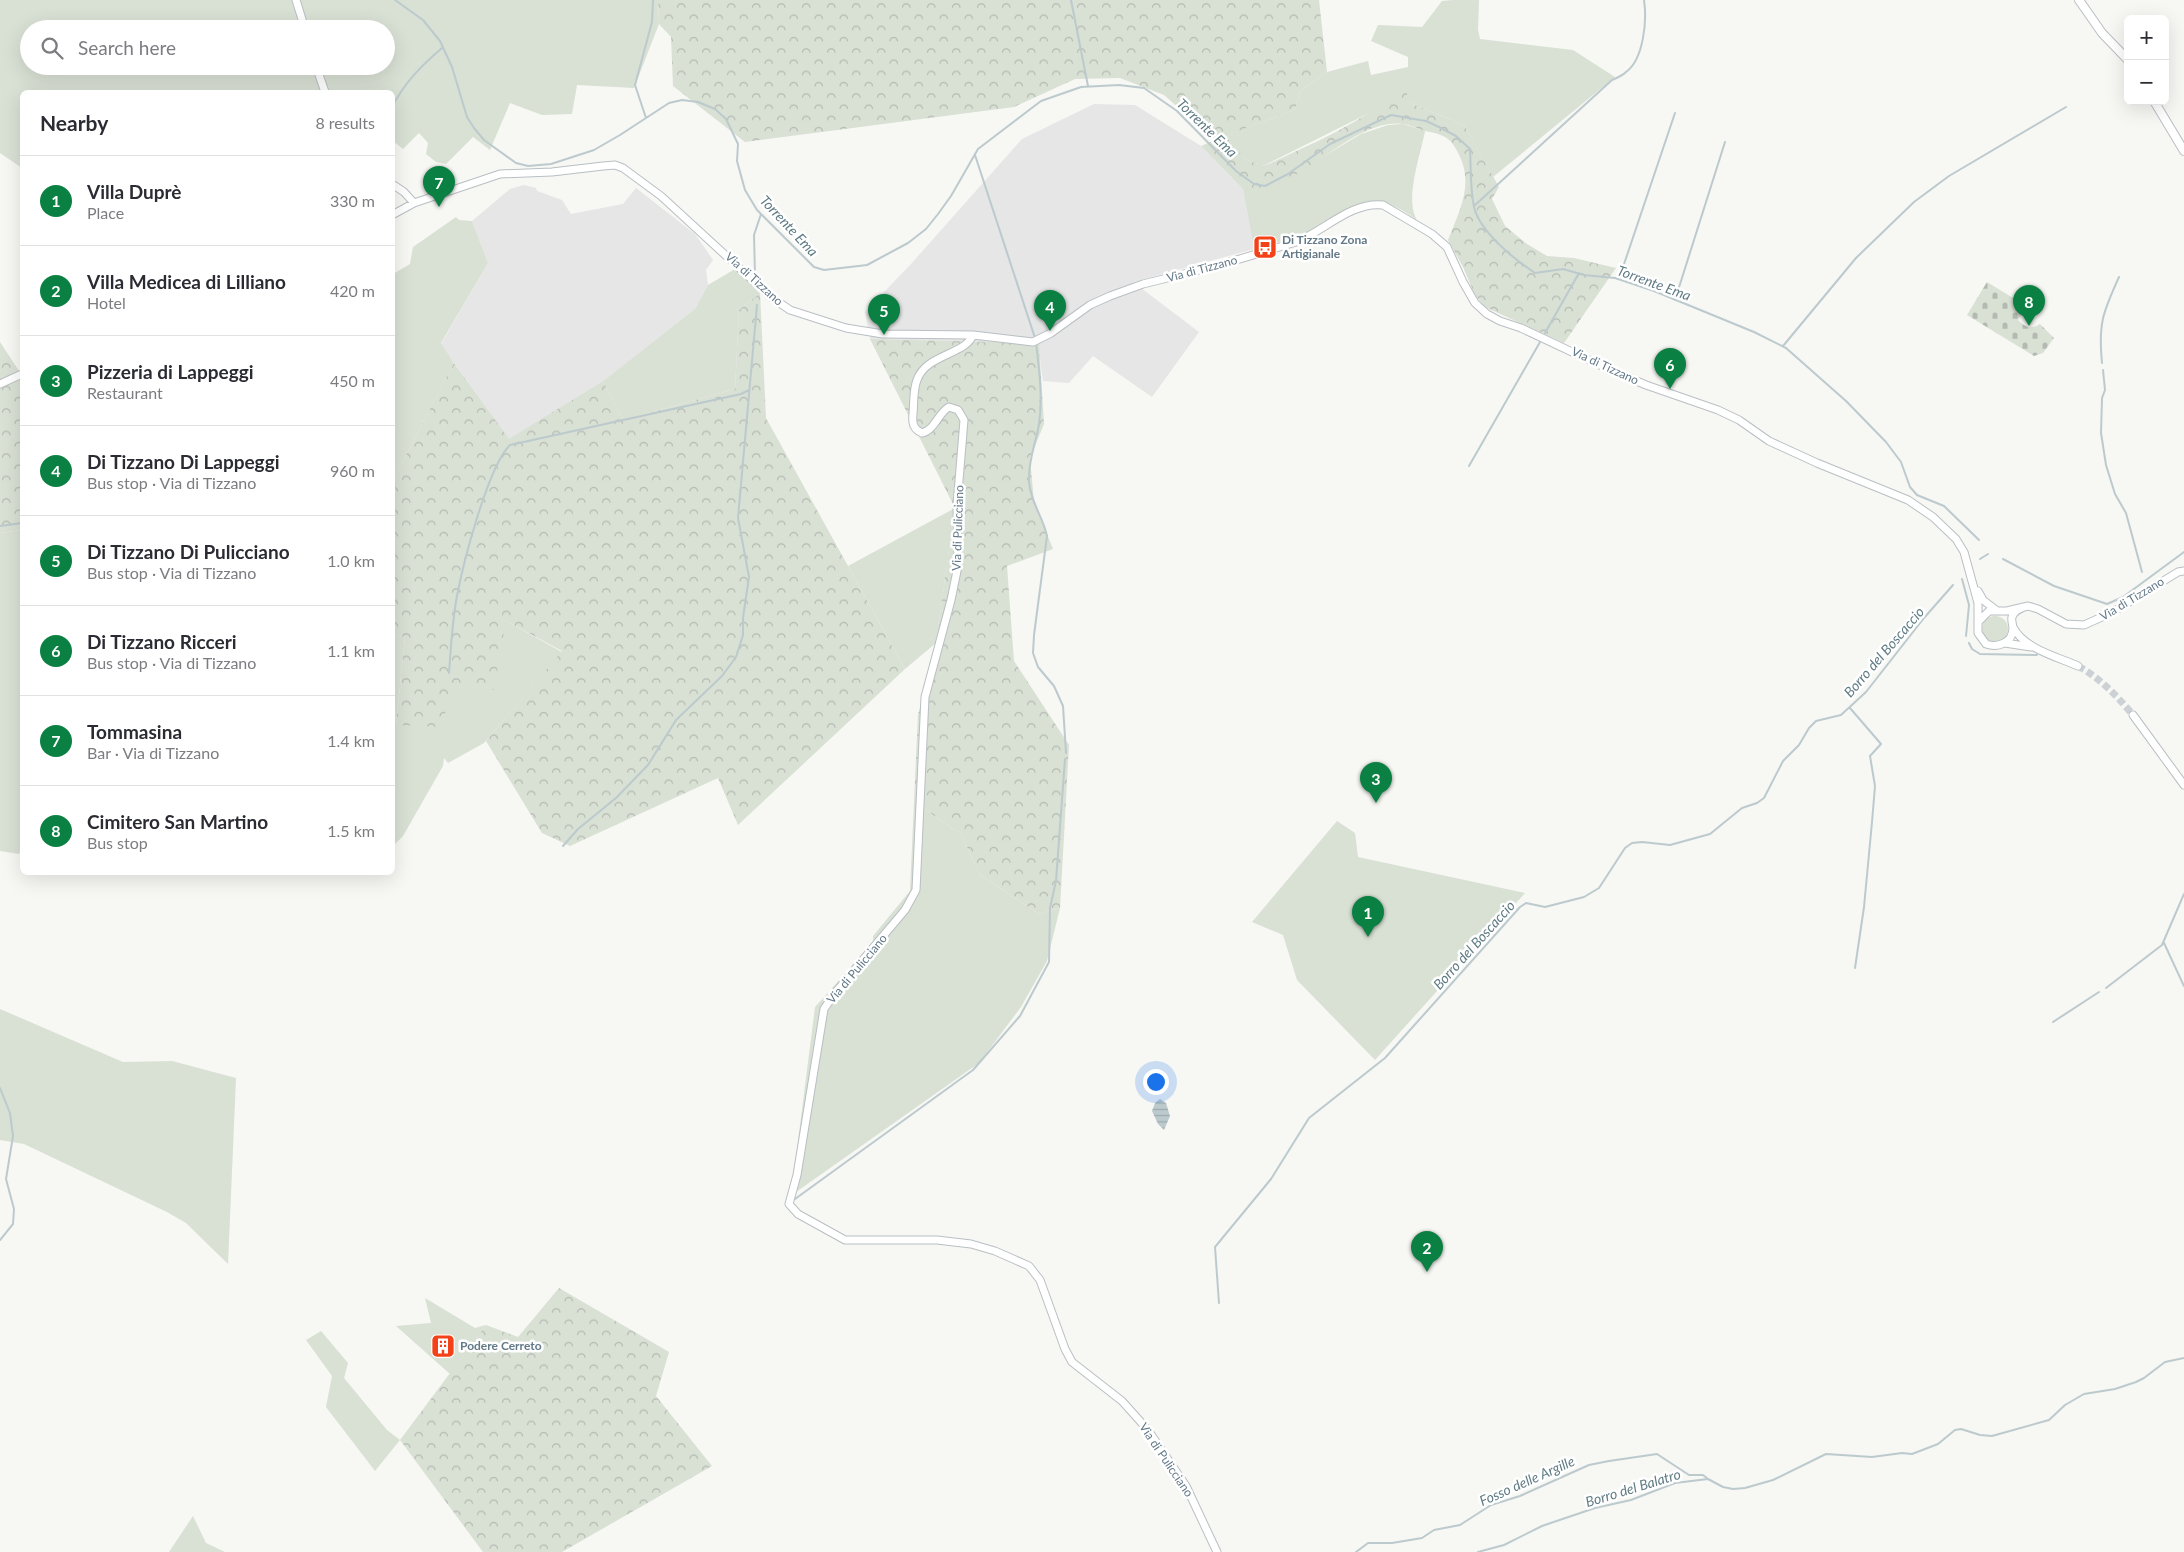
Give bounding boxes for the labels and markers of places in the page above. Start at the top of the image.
pin: 7 [423,166,455,207]
place label: Di Tizzano Zona Artigianale [1281,232,1367,261]
bus stop icon: Di Tizzano Zona Artigianale [1252,234,1278,260]
pin: 8 [2013,285,2045,326]
pin: 4 [1034,290,1066,331]
pin: 5 [868,294,900,335]
pin: 6 [1654,348,1686,389]
pin: 3 [1360,762,1392,803]
pin: 1 [1352,896,1384,937]
pin: 2 [1411,1231,1443,1272]
building icon: Podere Cerreto [430,1333,456,1359]
place label: Podere Cerreto [460,1338,542,1353]

